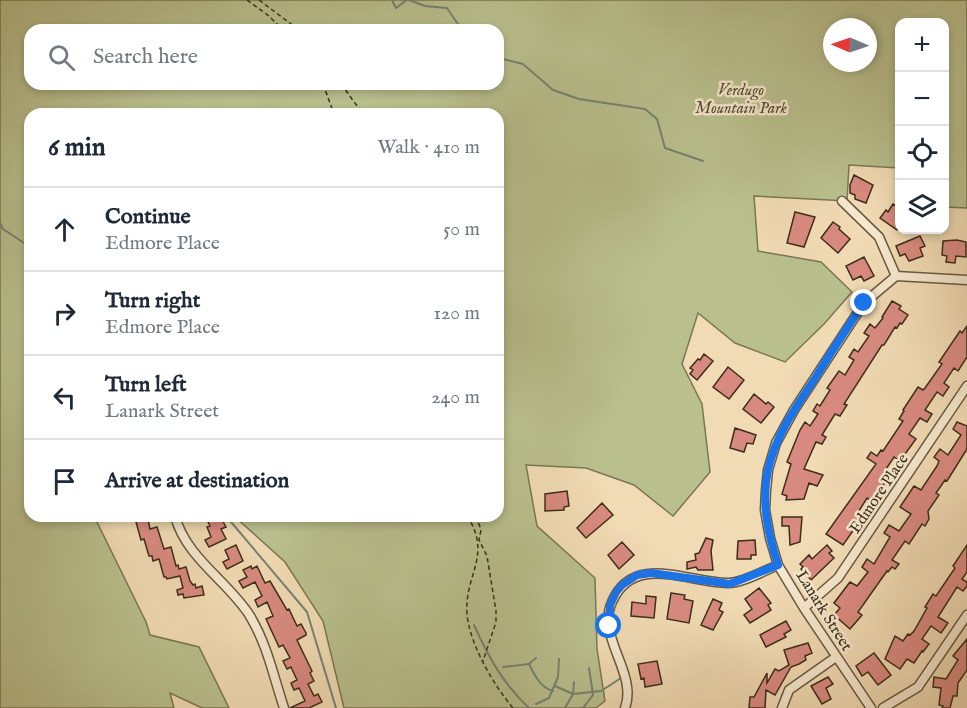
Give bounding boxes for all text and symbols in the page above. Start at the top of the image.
north arrow [823,18,877,72]
map controls [895,18,949,234]
button: + [895,18,949,72]
search box [24,24,504,90]
icon: search [45,41,78,74]
text: Search here [93,43,198,71]
button: − [895,72,949,126]
park label: Verdugo Mountain Park [695,81,788,119]
button: locate [895,126,949,180]
text: 6 min [48,131,106,164]
text: Walk · 410 m [377,135,480,160]
button: layers [895,180,949,234]
text: Continue [105,203,191,231]
icon: ahead [48,213,81,246]
text: 50 m [443,217,480,242]
text: Edmore Place [105,231,220,256]
text: Turn right [105,287,200,315]
route end [850,289,876,315]
icon: right [48,297,81,330]
text: 120 m [434,301,480,326]
text: Edmore Place [105,315,220,340]
text: Turn left [105,371,187,399]
icon: left [48,381,81,414]
text: 240 m [431,385,480,410]
text: Lanark Street [105,399,219,424]
street label: Edmore Place [846,450,914,538]
icon: arrive [48,465,81,498]
text: Arrive at destination [105,467,289,495]
street label: Lanark Street [791,567,856,656]
route start [595,612,621,638]

